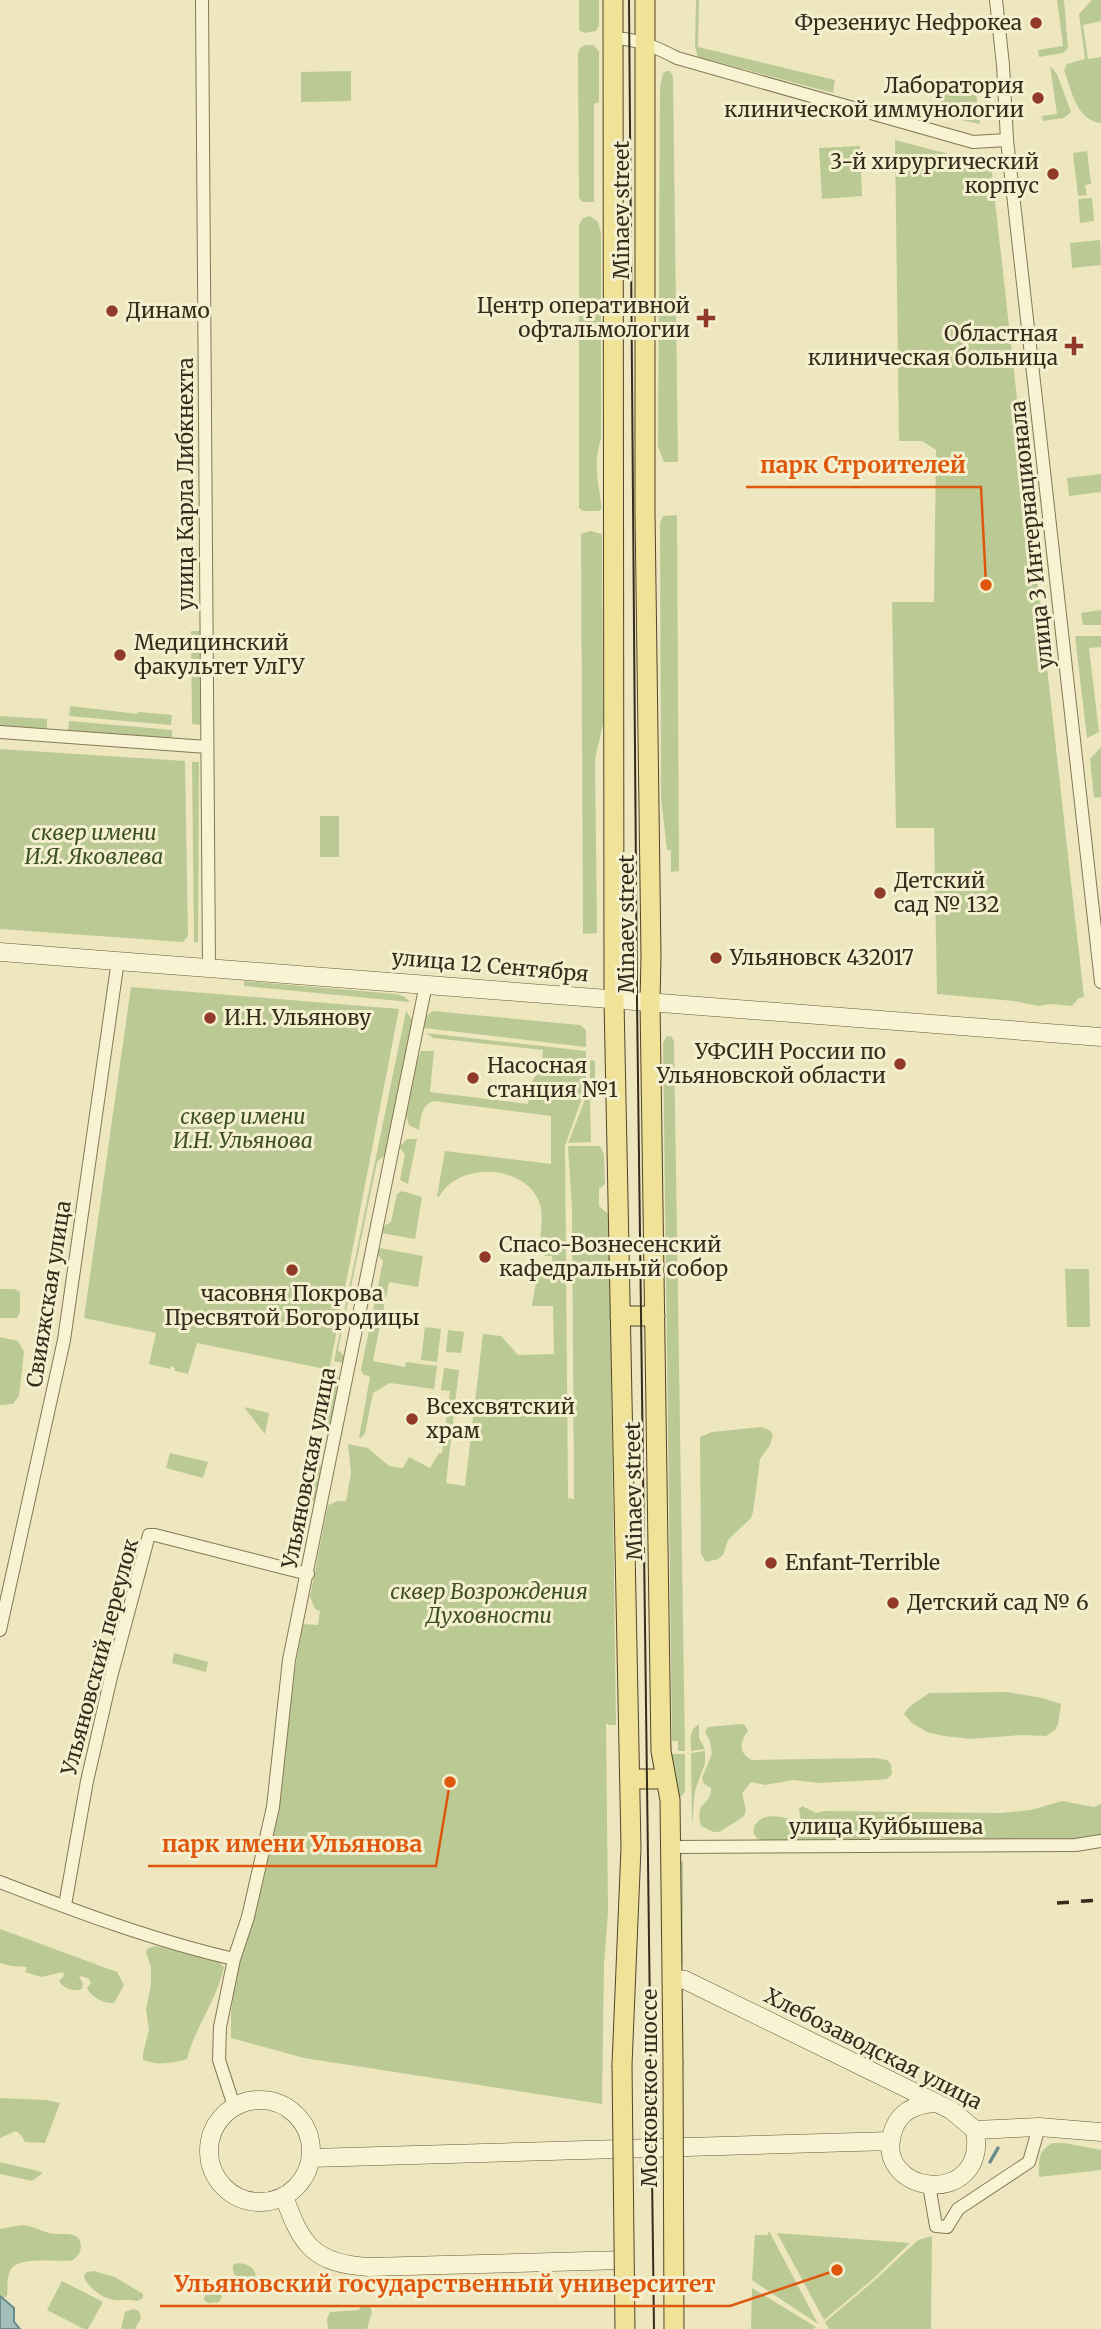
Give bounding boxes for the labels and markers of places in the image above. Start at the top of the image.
place label: Фрезениус Нефрокеа [794,9,1022,36]
marker: Фрезениус Нефрокеа [1028,15,1044,31]
place label: Лаборатория клинической иммунологии [724,72,1024,123]
marker: Лаборатория клинической иммунологии [1030,90,1046,106]
place label: 3-й хирургический корпус [830,148,1039,199]
marker: 3-й хирургический корпус [1045,166,1061,182]
place label: Центр оперативной офтальмологии [477,292,690,343]
place label: Динамо [126,297,210,324]
marker: Динамо [104,303,120,319]
marker: Центр оперативной офтальмологии [696,308,716,328]
place label: Областная клиническая больница [808,320,1058,371]
marker: Областная клиническая больница [1064,336,1084,356]
callout: парк Строителей [746,443,981,487]
place label: Медицинский факультет УлГУ [134,629,305,680]
marker: Медицинский факультет УлГУ [112,647,128,663]
place label: Детский сад № 132 [894,867,999,918]
marker: Детский сад № 132 [872,885,888,901]
place label: Ульяновск 432017 [729,944,914,971]
marker: Ульяновск 432017 [708,950,724,966]
place label: И.Н. Ульянову [224,1004,372,1031]
marker: И.Н. Ульянову [202,1010,218,1026]
place label: УФСИН России по Ульяновской области [656,1038,886,1089]
place label: Насосная станция №1 [487,1052,618,1103]
marker: УФСИН России по Ульяновской области [892,1056,908,1072]
marker: Насосная станция №1 [465,1070,481,1086]
place label: Спасо-Вознесенский кафедральный собор [499,1231,728,1282]
marker: Спасо-Вознесенский кафедральный собор [477,1249,493,1265]
marker: часовня Покрова Пресвятой Богородицы [284,1262,300,1278]
place label: часовня Покрова Пресвятой Богородицы [164,1280,420,1331]
place label: Всехсвятский храм [426,1393,575,1444]
marker: Всехсвятский храм [404,1411,420,1427]
place label: Enfant-Terrible [785,1549,940,1576]
marker: Enfant-Terrible [763,1555,779,1571]
place label: Детский сад № 6 [907,1589,1089,1616]
marker: Детский сад № 6 [885,1595,901,1611]
callout: парк имени Ульянова [148,1822,436,1866]
callout: Ульяновский государственный университет [160,2262,730,2306]

